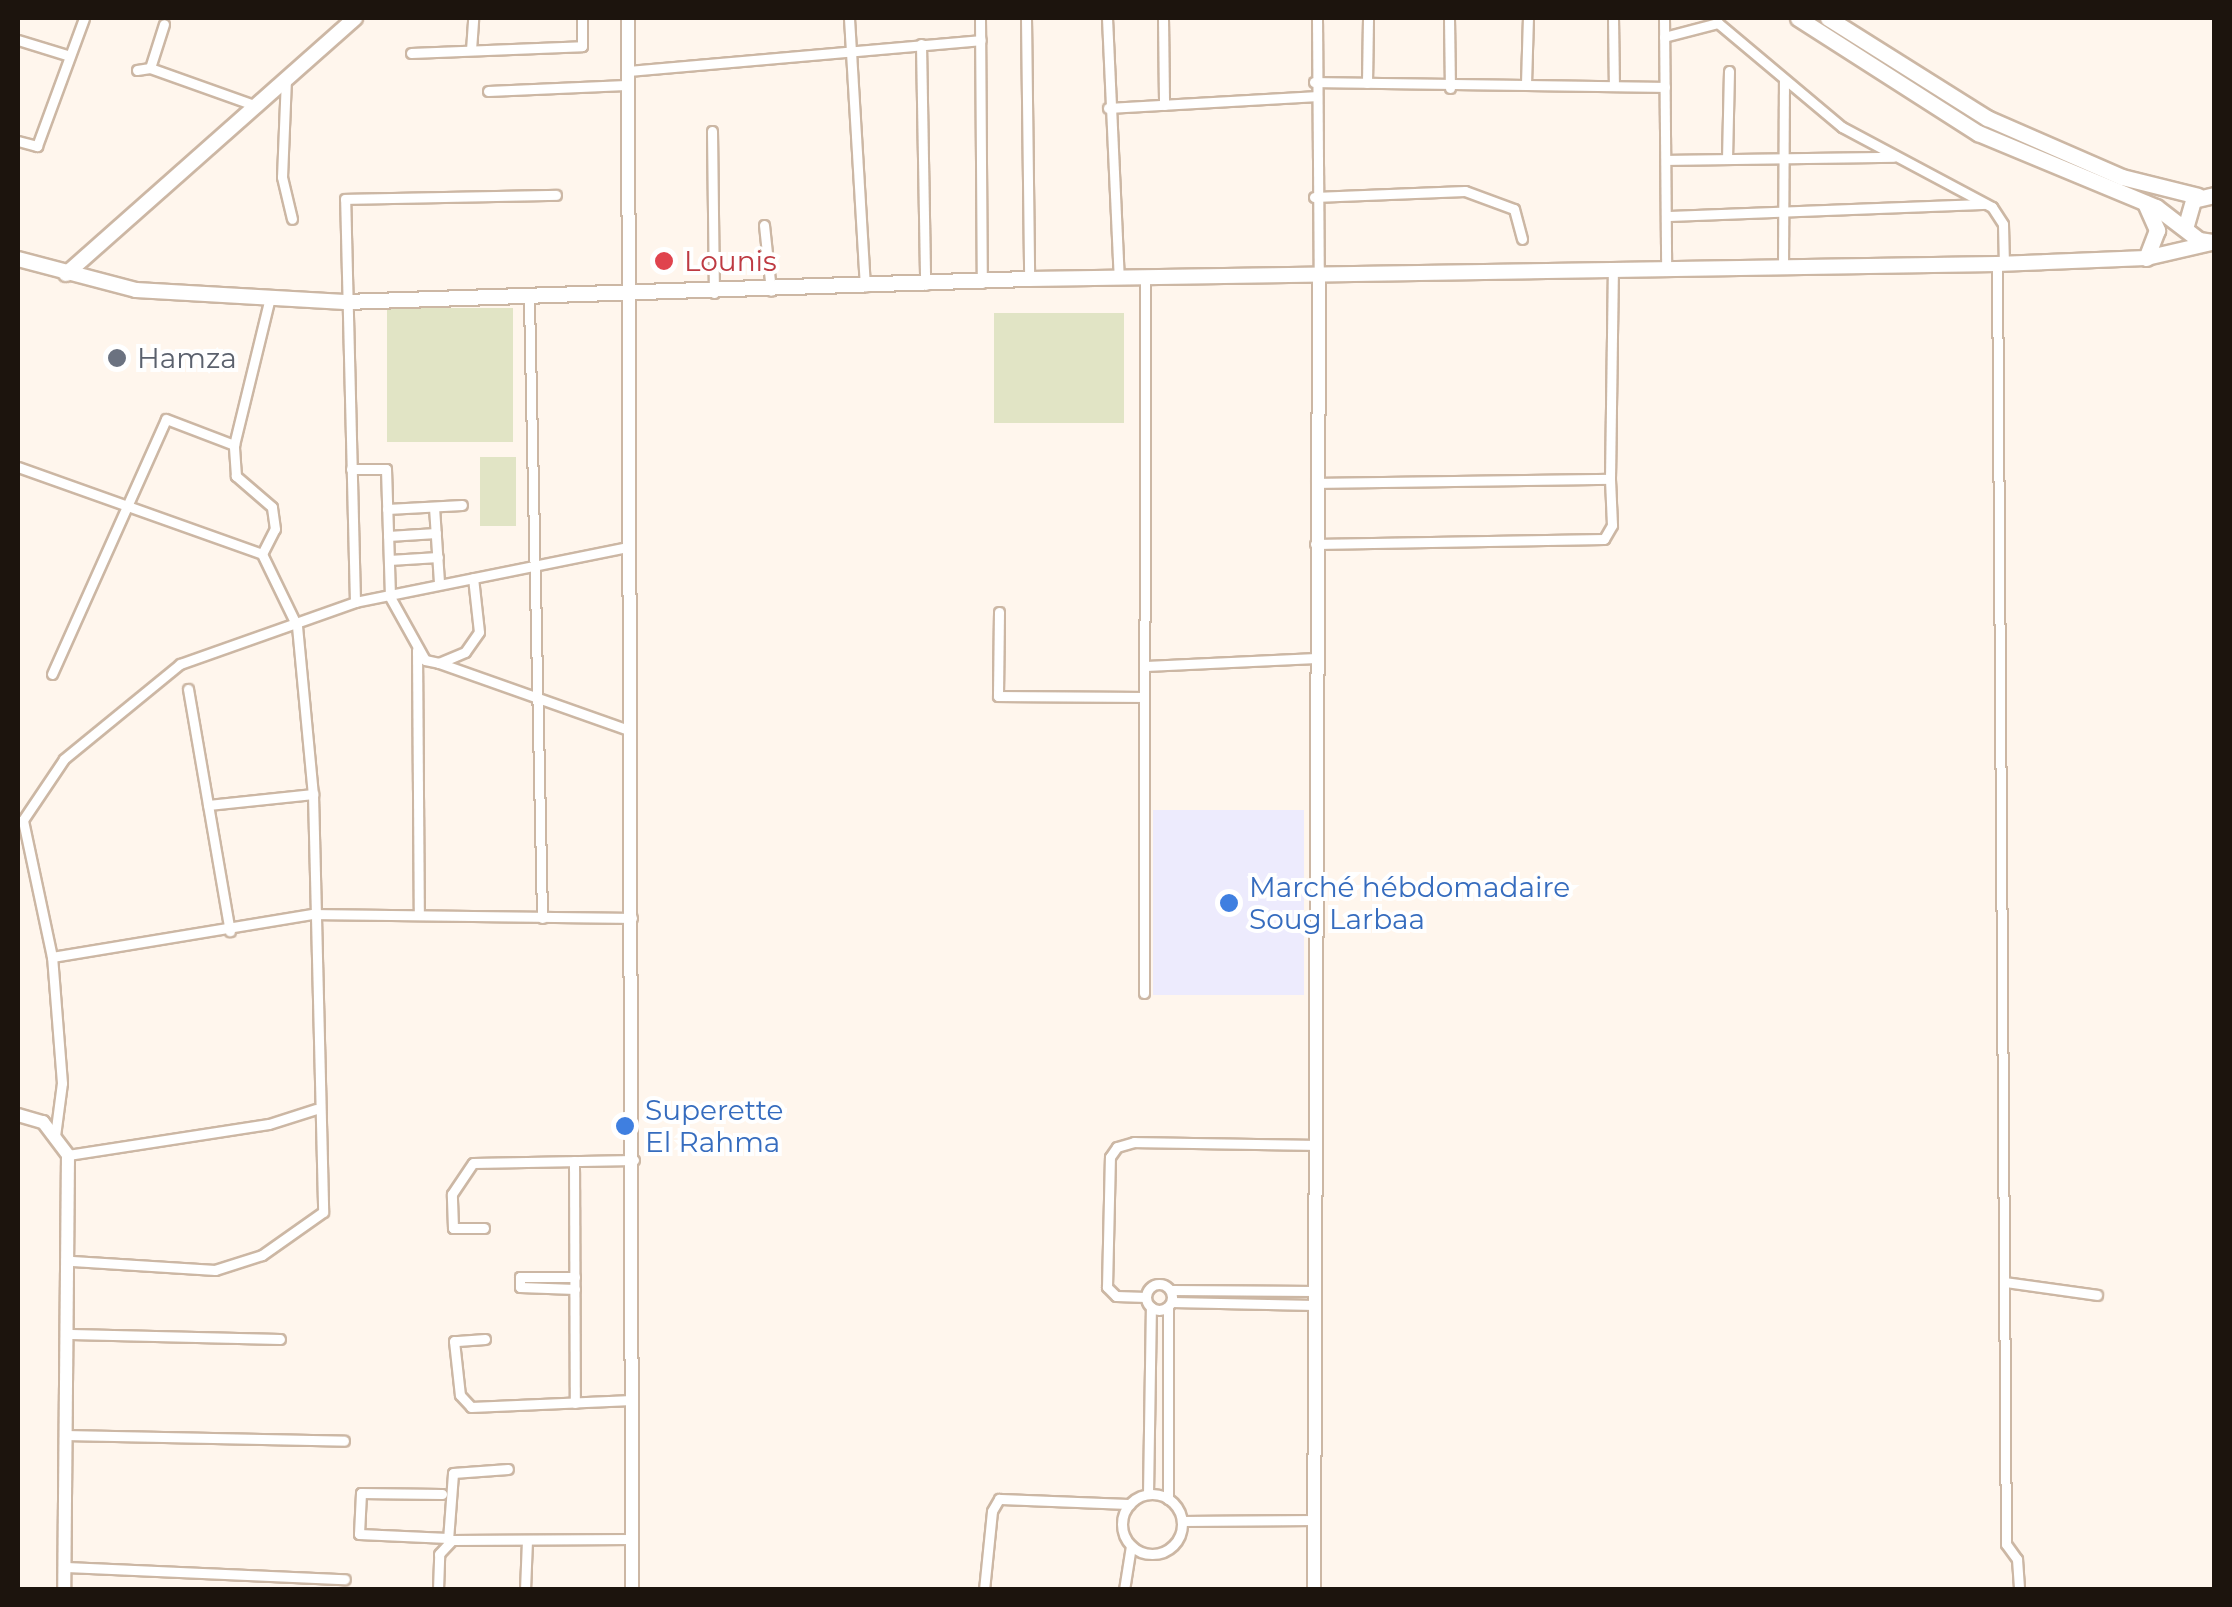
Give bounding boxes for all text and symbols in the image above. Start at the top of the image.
place label: Lounis [684,244,777,278]
marker: Lounis [653,250,675,272]
place label: Hamza [137,341,237,375]
marker: Hamza [106,347,128,369]
place label: Marché hébdomadaire Soug Larbaa [1249,870,1570,936]
marker: Marché hébdomadaire Soug Larbaa [1218,892,1240,914]
place label: Superette El Rahma [645,1093,783,1159]
marker: Superette El Rahma [614,1115,636,1137]

